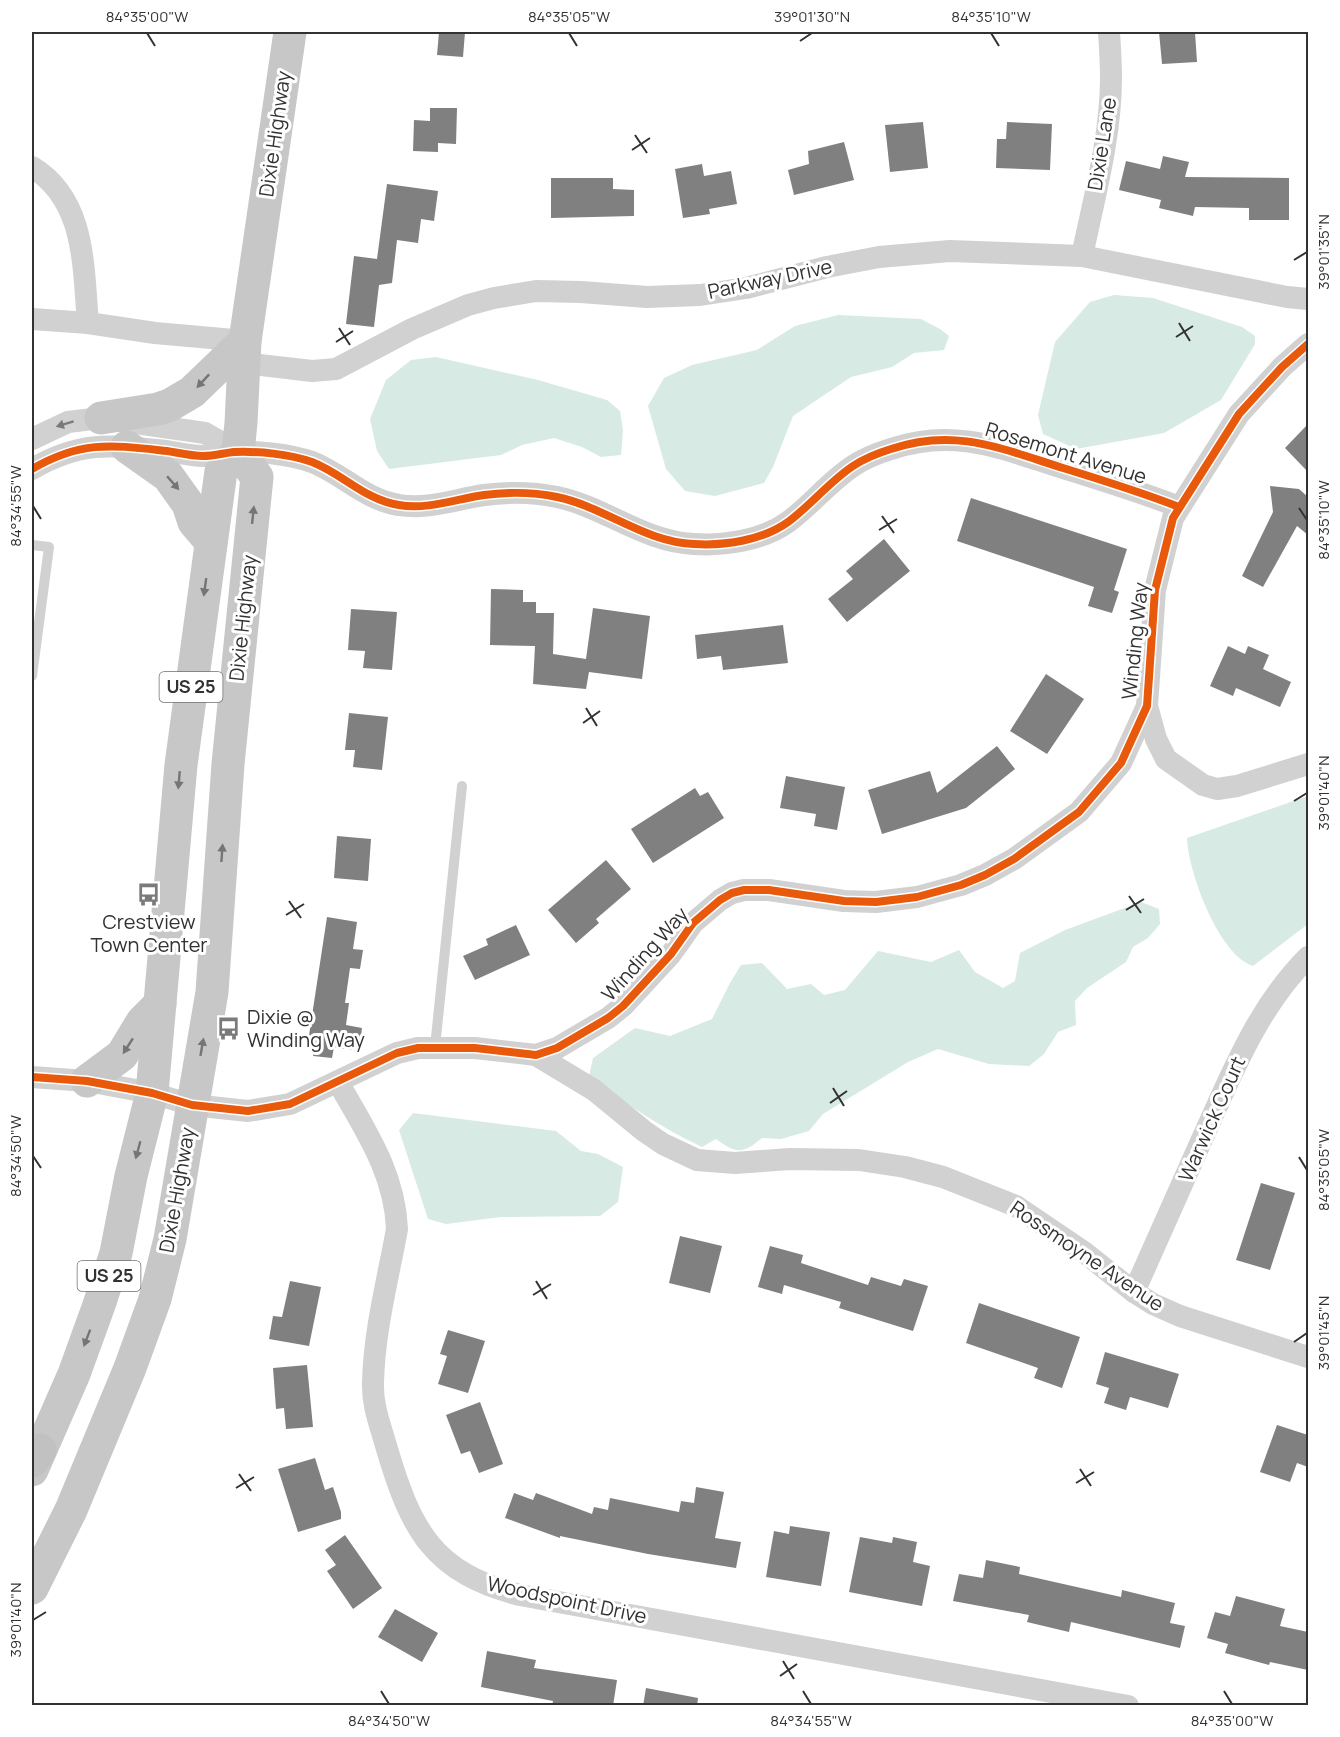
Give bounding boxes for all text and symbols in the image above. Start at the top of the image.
text: 84°35'00"W [106,6,188,27]
text: 84°35'05"W [528,6,610,27]
text: 39°01'30"N [774,6,850,27]
text: 84°35'10"W [951,6,1031,27]
street label: Dixie Highway [252,69,297,199]
street label: Dixie Lane [1081,95,1122,192]
text: 39°01'35"N [1313,214,1334,290]
street label: Parkway Drive [705,252,835,305]
one-way arrow [197,373,210,388]
street label: Rosemont Avenue [982,415,1150,490]
one-way arrow [56,420,74,429]
text: 84°34'55"W [5,465,26,547]
one-way arrow [166,475,179,490]
text: 84°35'10"W [1313,480,1334,560]
one-way arrow [248,506,258,525]
street label: Dixie Highway [222,553,263,682]
one-way arrow [200,578,210,597]
street label: Winding Way [1115,580,1154,701]
road number: US 25 [160,672,222,702]
text: 39°01'40"N [1313,756,1334,830]
one-way arrow [174,771,184,790]
one-way arrow [218,844,227,863]
bus stop icon: Crestview Town Center [136,881,162,907]
street label: Winding Way [595,900,694,1007]
place label: Crestview Town Center [90,908,208,958]
place label: Dixie @ Winding Way [247,1003,365,1053]
bus stop icon: Dixie @ Winding Way [216,1015,242,1041]
one-way arrow [198,1037,207,1056]
one-way arrow [122,1038,133,1055]
street label: Warwick Court [1172,1052,1251,1186]
text: 84°34'50"W [5,1115,26,1197]
street label: Dixie Highway [152,1125,201,1255]
text: 84°35'05"W [1313,1129,1334,1211]
one-way arrow [132,1141,142,1159]
street label: Rossmoyne Avenue [1005,1194,1170,1317]
road number: US 25 [78,1261,140,1291]
text: 39°01'45"N [1313,1296,1334,1370]
one-way arrow [82,1329,91,1347]
street label: Woodspoint Drive [485,1569,649,1630]
text: 39°01'40"N [5,1583,26,1657]
text: 84°34'50"W [348,1710,430,1731]
text: 84°34'55"W [770,1710,852,1731]
text: 84°35'00"W [1191,1710,1273,1731]

